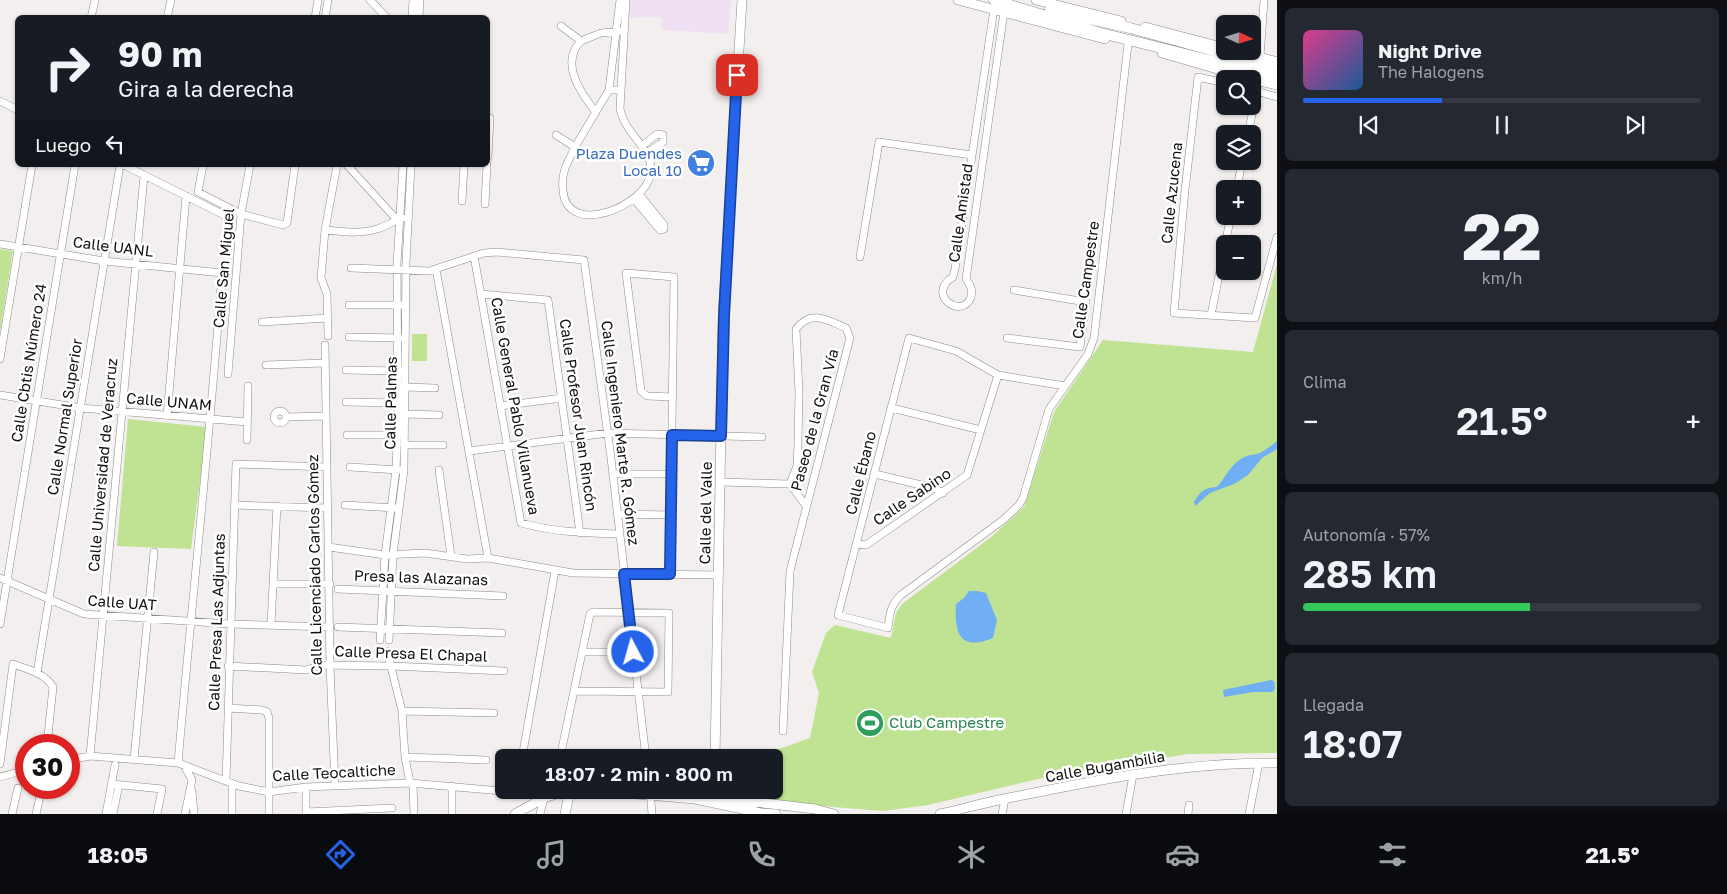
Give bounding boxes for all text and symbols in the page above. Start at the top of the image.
north arrow [1216,15,1261,60]
map controls [1216,15,1261,280]
text: 90 m [118,33,202,75]
icon: right [35,35,100,100]
text: Night Drive [1378,39,1482,62]
pin [716,54,758,96]
icon: arrive [723,61,751,89]
text: The Halogens [1378,62,1484,82]
button: search [1216,70,1261,115]
text: Gira a la derecha [118,75,294,102]
icon: previous [1355,111,1383,139]
icon: pause [1488,111,1516,139]
icon: next [1621,111,1649,139]
button: layers [1216,125,1261,170]
icon: left [101,130,129,158]
text: Luego [35,133,91,156]
street label: Calle Azucena [1157,141,1185,245]
place label: Plaza Duendes Local 10 [576,144,682,179]
supermarket icon: Plaza Duendes Local 10 [686,148,716,178]
street label: Calle Amistad [944,162,976,263]
button: + [1216,180,1261,225]
text: 22 [1462,196,1542,274]
street label: Calle San Miguel [209,207,237,329]
street label: Calle Campestre [1068,219,1102,340]
street label: Calle UANL [72,232,155,260]
button: − [1216,235,1261,280]
text: km/h [1482,268,1522,288]
street label: Calle Cbtis Número 24 [7,282,49,444]
street label: Calle General Pablo Villanueva [488,296,544,516]
street label: Calle Profesor Juan Rincón [557,317,601,512]
street label: Calle Ingeniero Marte R. Gómez [598,319,644,547]
street label: Calle Normal Superior [43,337,85,497]
street label: Paseo de la Gran Vía [786,347,842,493]
street label: Calle Palmas [380,356,400,450]
street label: Calle Universidad de Veracruz [84,357,120,573]
text: Clima [1303,372,1347,392]
street label: Calle UNAM [126,388,213,414]
text: 21.5° [1456,398,1548,443]
text: − [1303,405,1318,438]
text: + [1686,405,1701,438]
street label: Calle Ébano [841,429,879,516]
street label: Calle Licenciado Carlos Gómez [303,454,325,676]
street label: Calle del Valle [695,461,715,565]
street label: Calle Sabino [869,464,954,529]
text: Autonomía · 57% [1303,525,1430,545]
street label: Calle Presa Las Adjuntas [204,533,228,711]
text: 285 km [1303,551,1437,596]
street label: Presa las Alazanas [354,566,488,588]
street label: Calle UAT [87,591,157,613]
position arrow [606,625,658,677]
street label: Calle Presa El Chapal [334,641,488,665]
text: Llegada [1303,695,1364,715]
sports icon: Club Campestre [855,708,885,738]
place label: Club Campestre [889,713,1005,731]
text: 18:07 [1303,721,1403,766]
speed limit sign: 30 [15,734,80,799]
street label: Calle Bugambilia [1044,747,1166,785]
street label: Calle Teocaltiche [272,760,396,784]
text: 18:07 · 2 min · 800 m [545,762,733,785]
icon: directions [323,837,358,872]
icon: music [534,837,569,872]
icon: phone [744,837,779,872]
icon: climate [954,837,989,872]
icon: car [1165,837,1200,872]
icon: filters [1375,837,1410,872]
text: 18:05 [88,841,148,868]
text: 21.5° [1585,841,1639,868]

